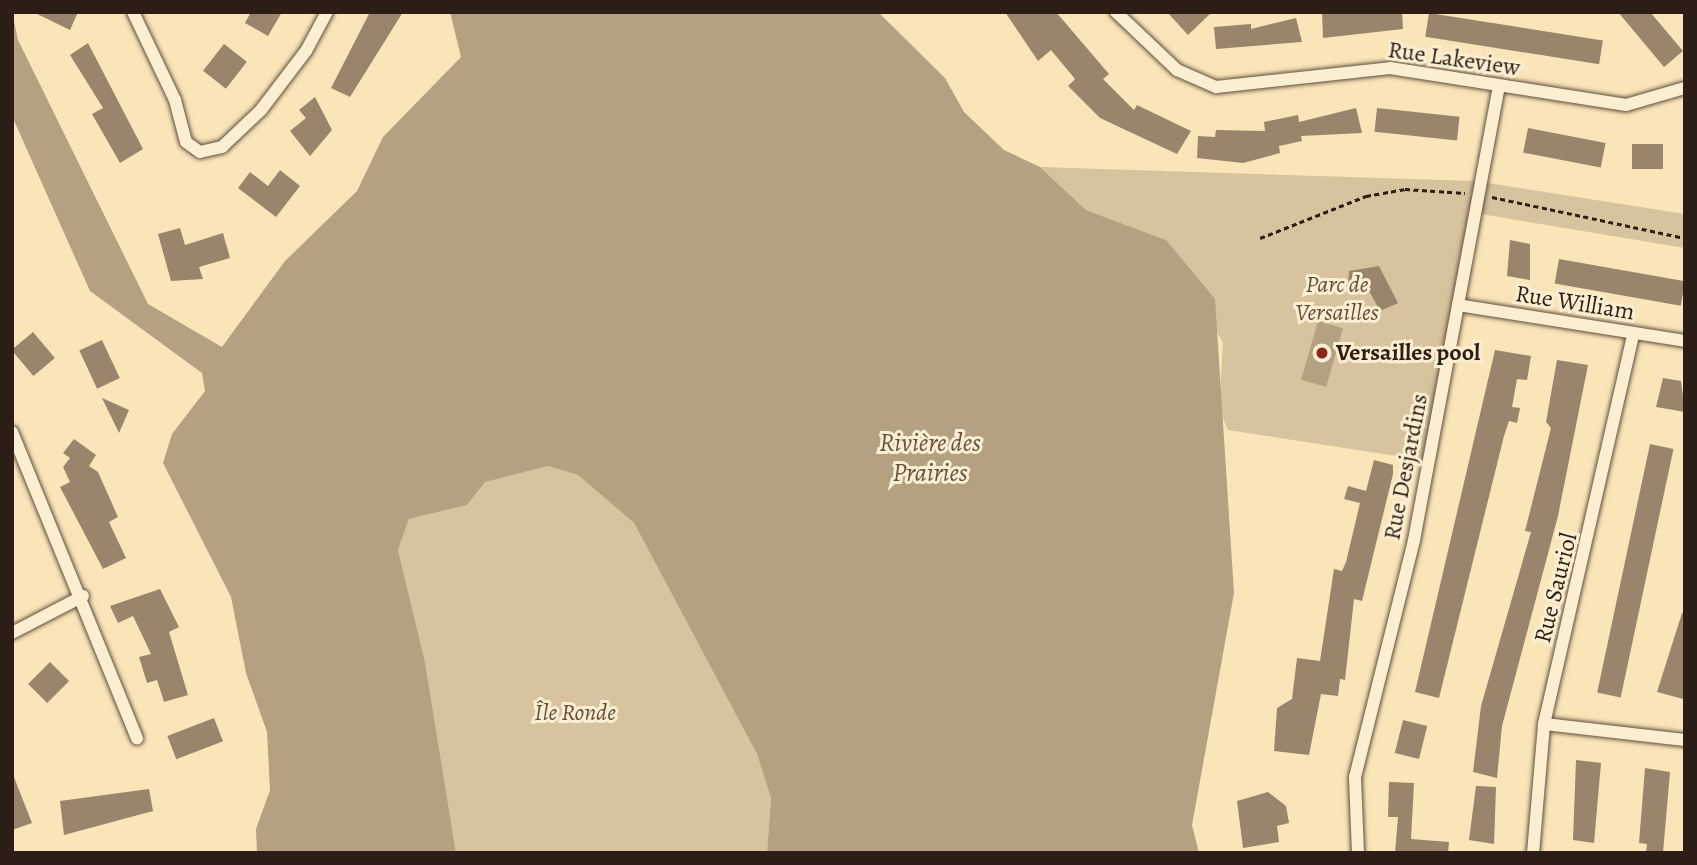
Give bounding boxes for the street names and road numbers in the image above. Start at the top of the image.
street label: Rue Lakeview [1386,35,1522,83]
street label: Rue William [1513,279,1637,327]
street label: Rue Desjardins [1378,391,1434,543]
street label: Rue Sauriol [1528,530,1584,646]

